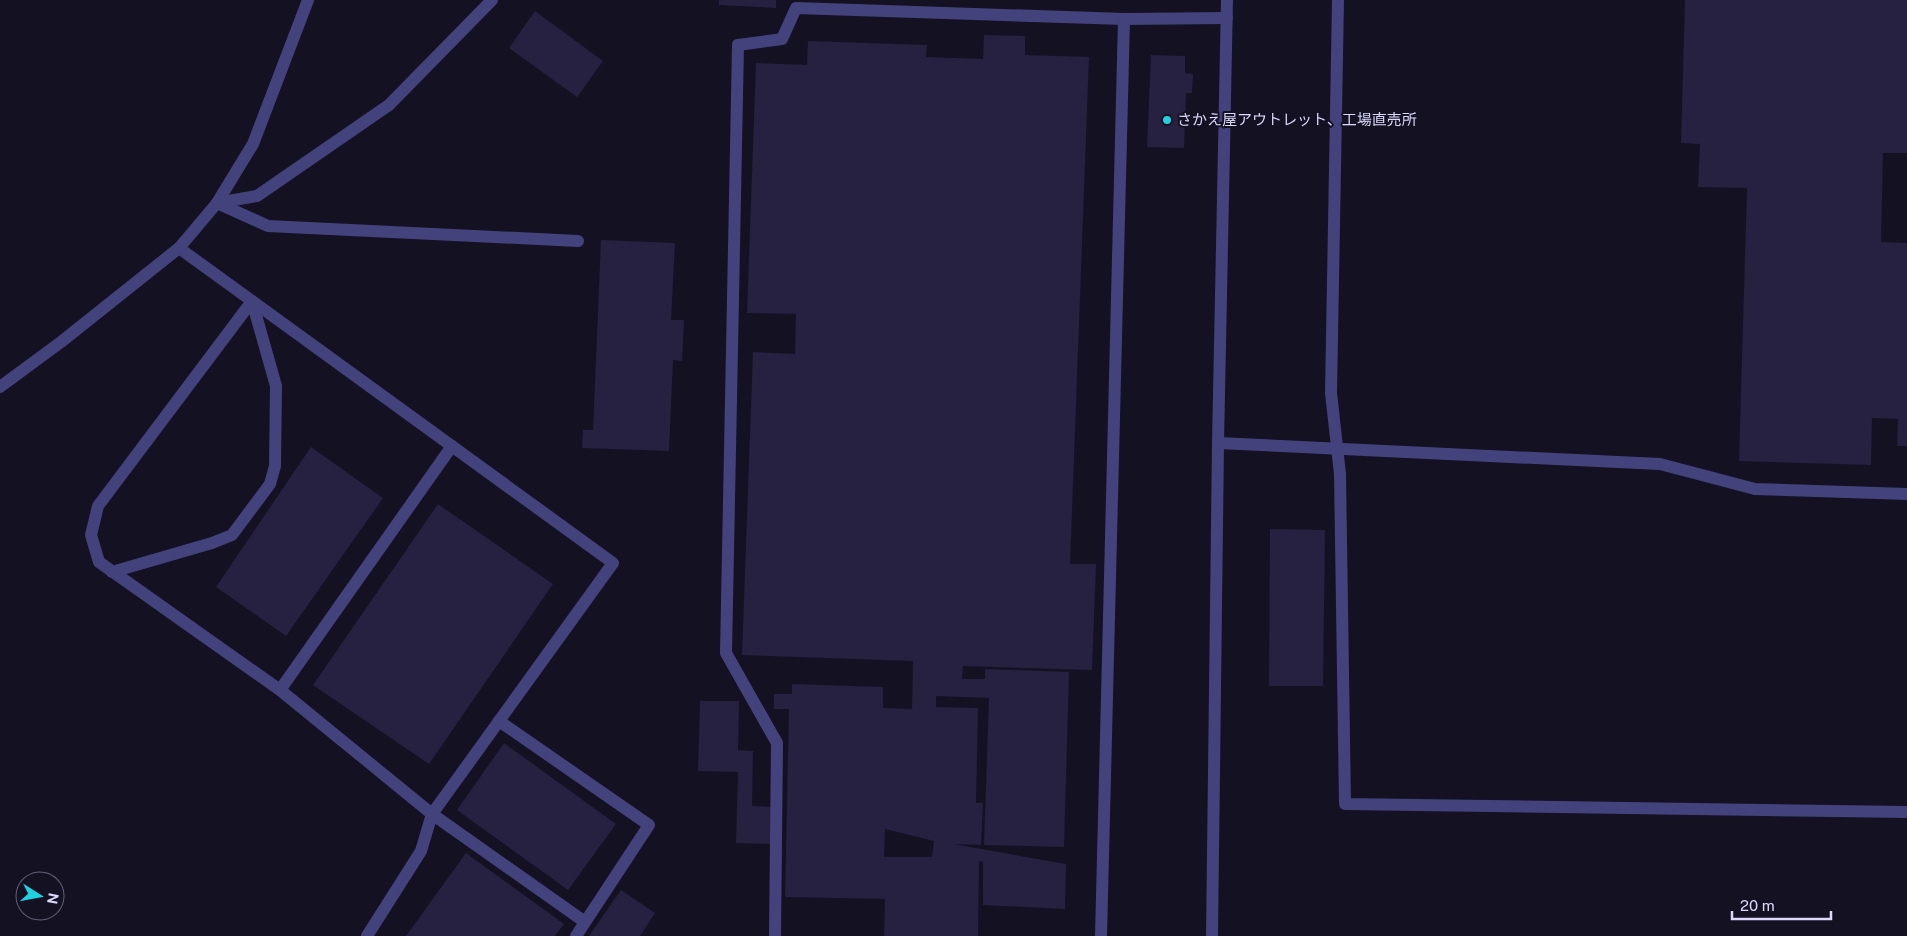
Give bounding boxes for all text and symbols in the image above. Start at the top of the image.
place label: さかえ屋アウトレット、工場直売所 [1177,111,1417,128]
marker: さかえ屋アウトレット、工場直売所 [1161,114,1173,126]
north arrow [15,871,65,921]
scale bar [1732,888,1831,920]
text: N [44,892,62,905]
text: 20 m [1740,897,1775,914]

